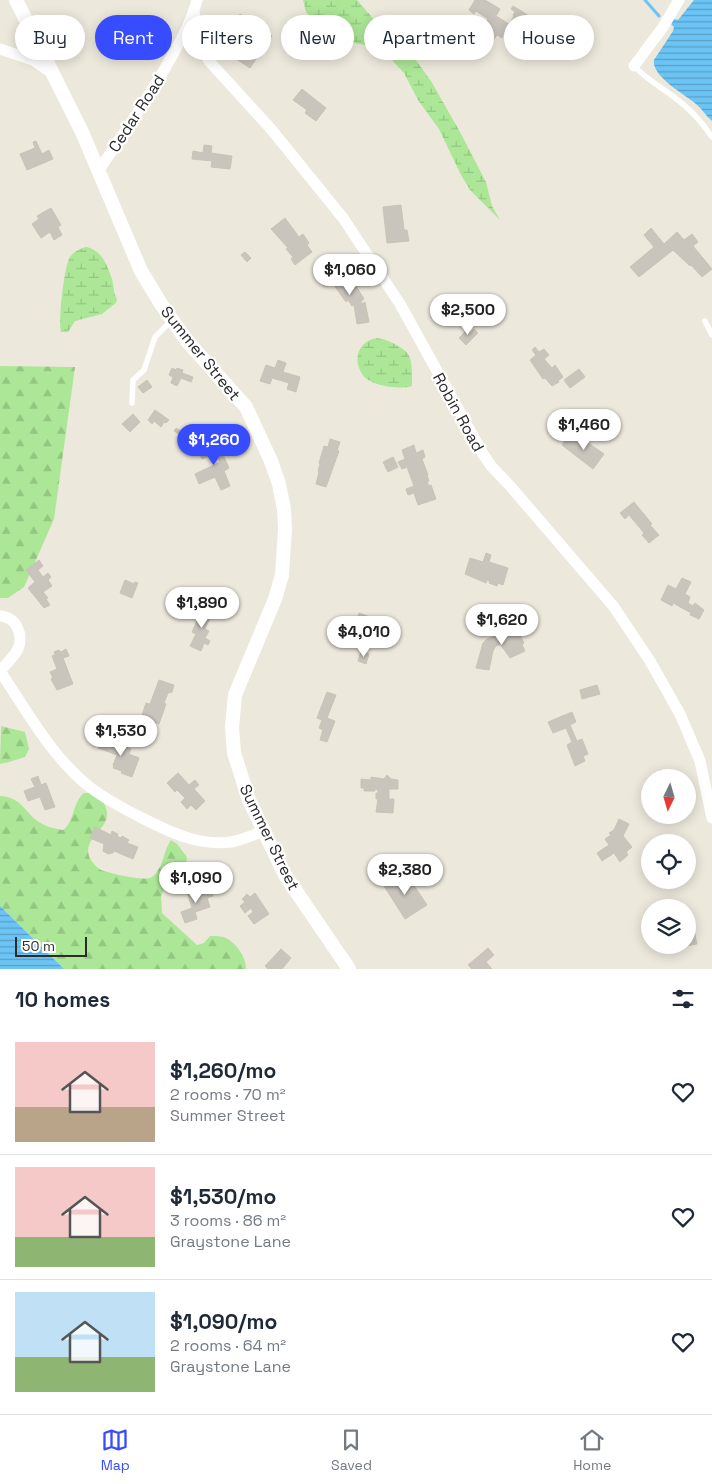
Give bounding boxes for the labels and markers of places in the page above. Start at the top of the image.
pin: $1,060 [309,254,391,296]
pin: $2,500 [427,294,509,336]
pin: $1,460 [543,408,625,451]
pin: $1,260 [173,424,255,466]
pin: $1,890 [161,586,243,629]
pin: $1,620 [461,604,543,646]
pin: $4,010 [323,616,405,658]
pin: $1,530 [80,714,162,757]
pin: $2,380 [364,854,446,896]
pin: $1,090 [155,862,237,904]

